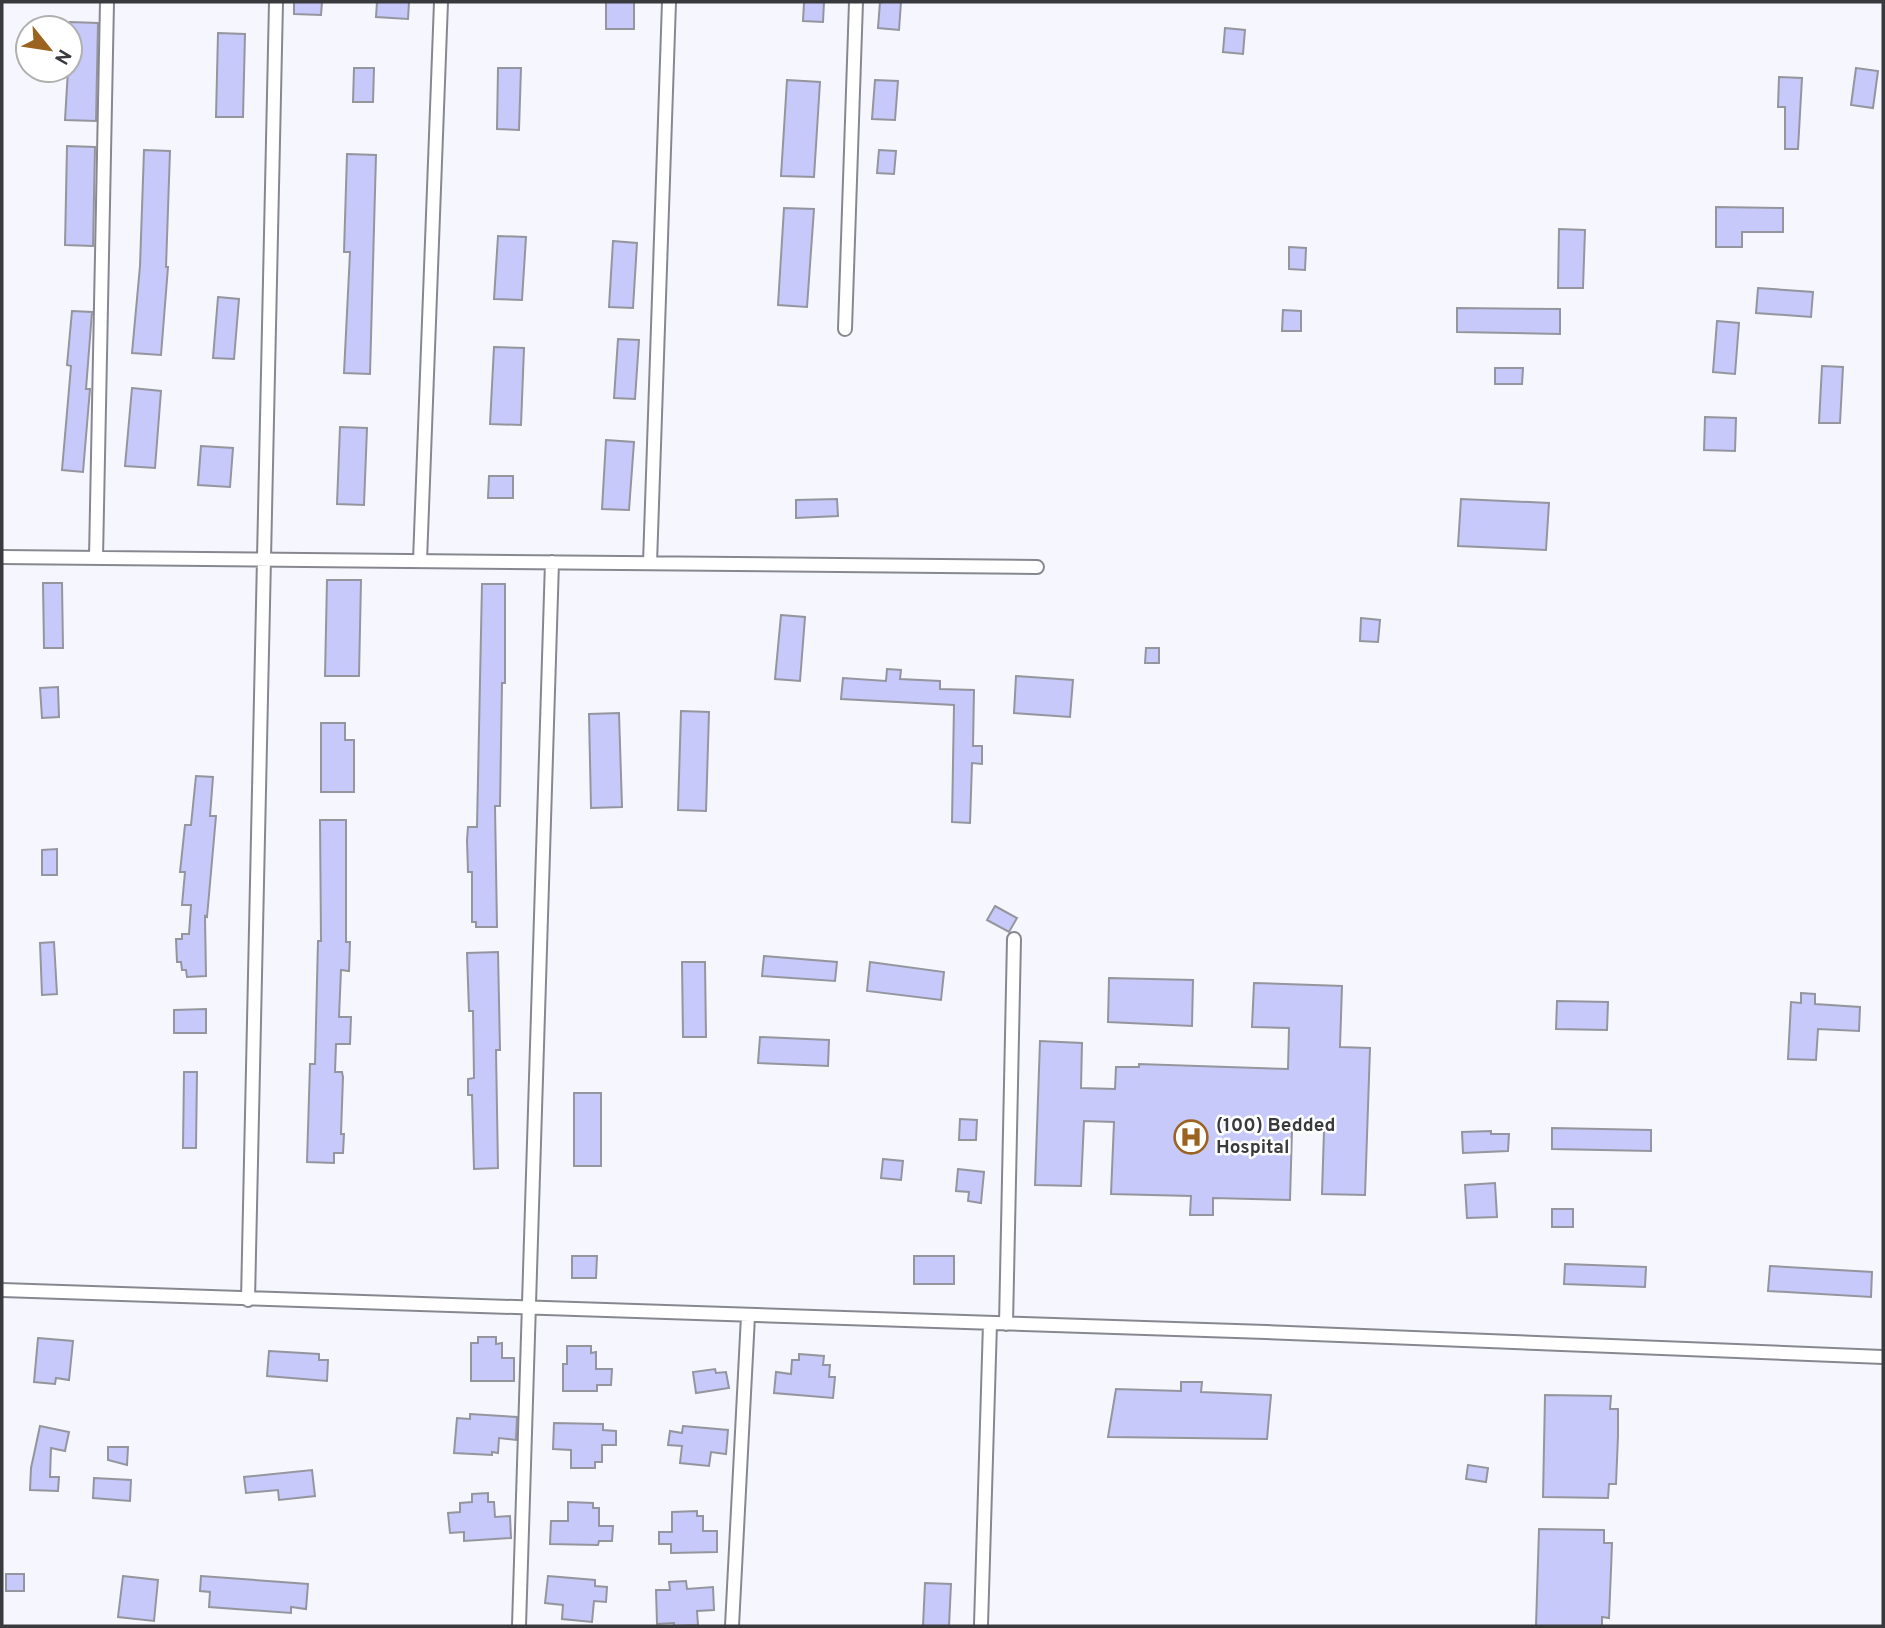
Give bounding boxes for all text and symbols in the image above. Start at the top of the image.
north arrow [14,14,84,84]
text: N [48,45,76,68]
place label: (100) Bedded Hospital [1216,1114,1336,1160]
hospital icon: (100) Bedded Hospital [1172,1118,1210,1156]

